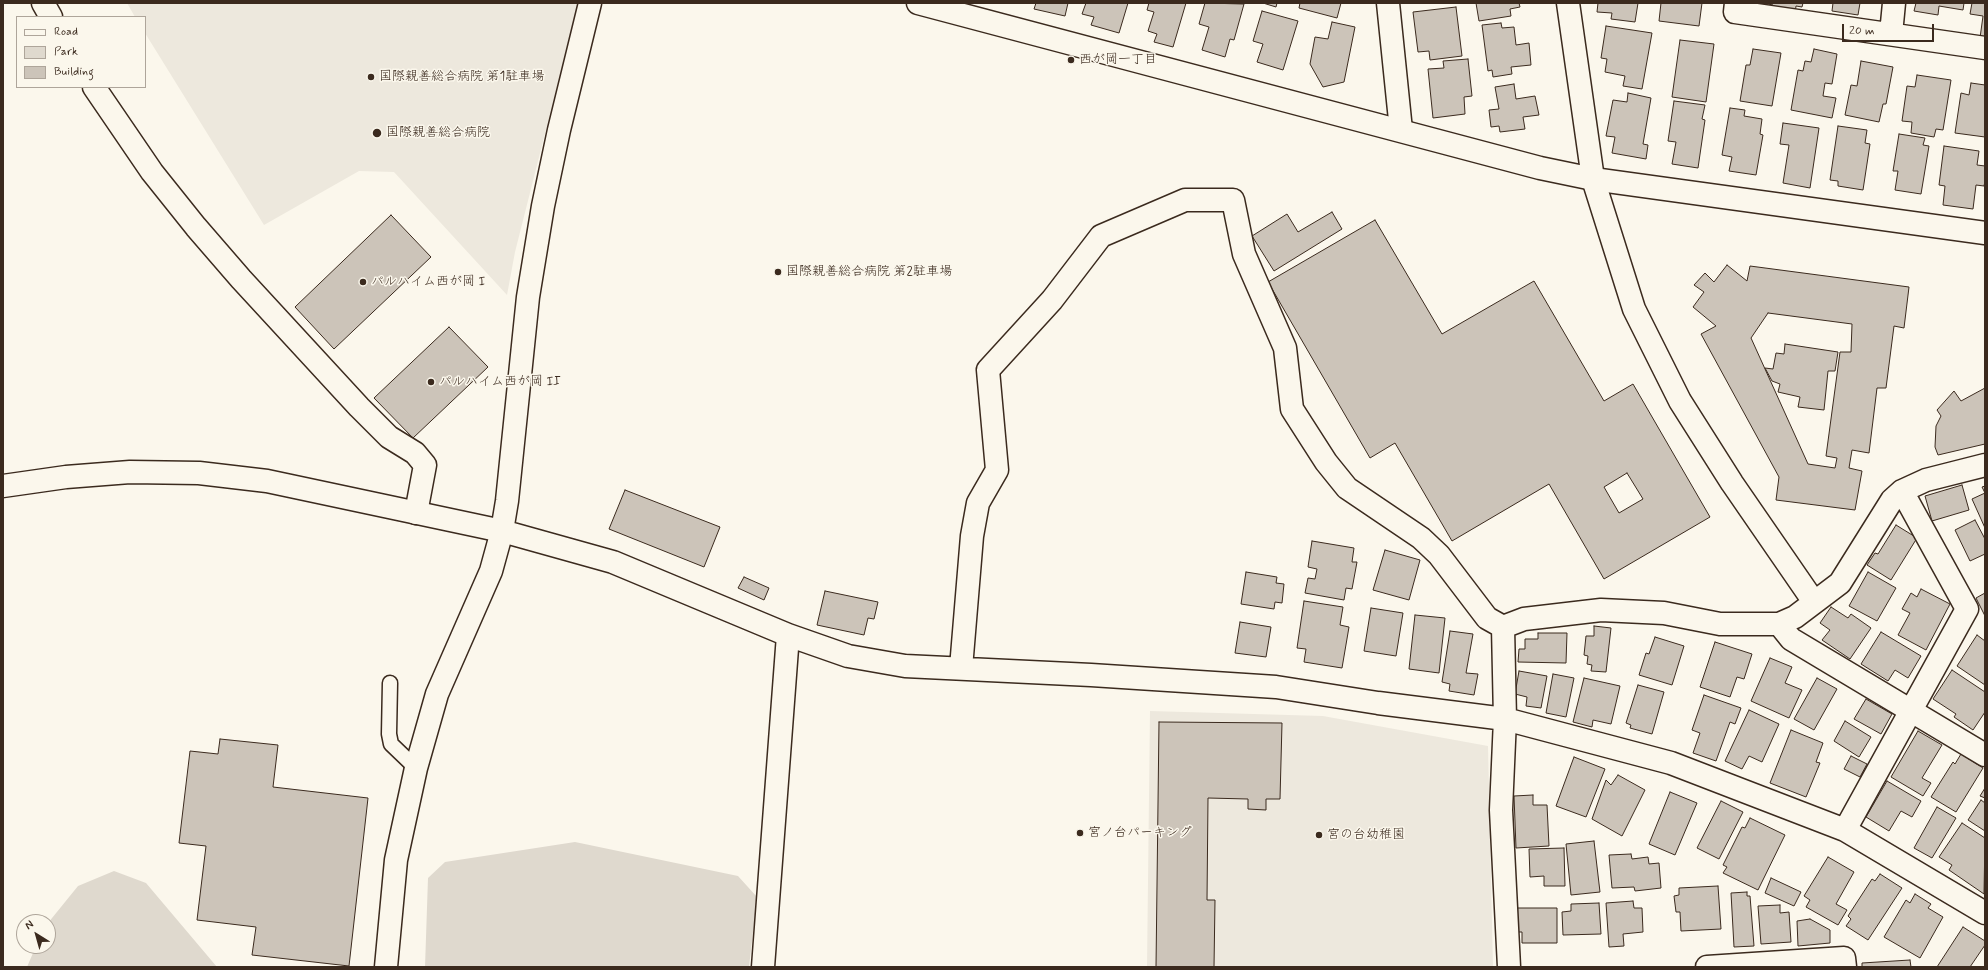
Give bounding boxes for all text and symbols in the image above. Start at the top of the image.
legend [16,16,146,88]
scale bar [1844,16,1936,42]
text: 20 m [1849,23,1875,39]
text: Road [54,24,78,40]
text: Park [54,44,78,60]
place label: 西が岡一丁目 [1079,52,1157,68]
marker: 西が岡一丁目 [1066,55,1076,65]
text: Building [54,64,94,80]
place label: 国際親善総合病院 第1駐車場 [379,69,544,85]
marker: 国際親善総合病院 第1駐車場 [366,72,376,82]
place label: 国際親善総合病院 [386,125,490,141]
marker: 国際親善総合病院 [371,127,383,139]
place label: 国際親善総合病院 第2駐車場 [786,264,952,280]
marker: 国際親善総合病院 第2駐車場 [773,267,783,277]
place label: パルハイム西が岡 I [371,274,485,290]
marker: パルハイム西が岡 I [358,277,368,287]
place label: パルハイム西が岡 II [439,374,561,390]
marker: パルハイム西が岡 II [426,377,436,387]
place label: 宮ノ台パーキング [1088,825,1192,841]
place label: 宮の台幼稚園 [1327,827,1405,843]
marker: 宮ノ台パーキング [1075,828,1085,838]
marker: 宮の台幼稚園 [1314,830,1324,840]
north arrow [16,914,56,954]
text: N [22,917,37,933]

